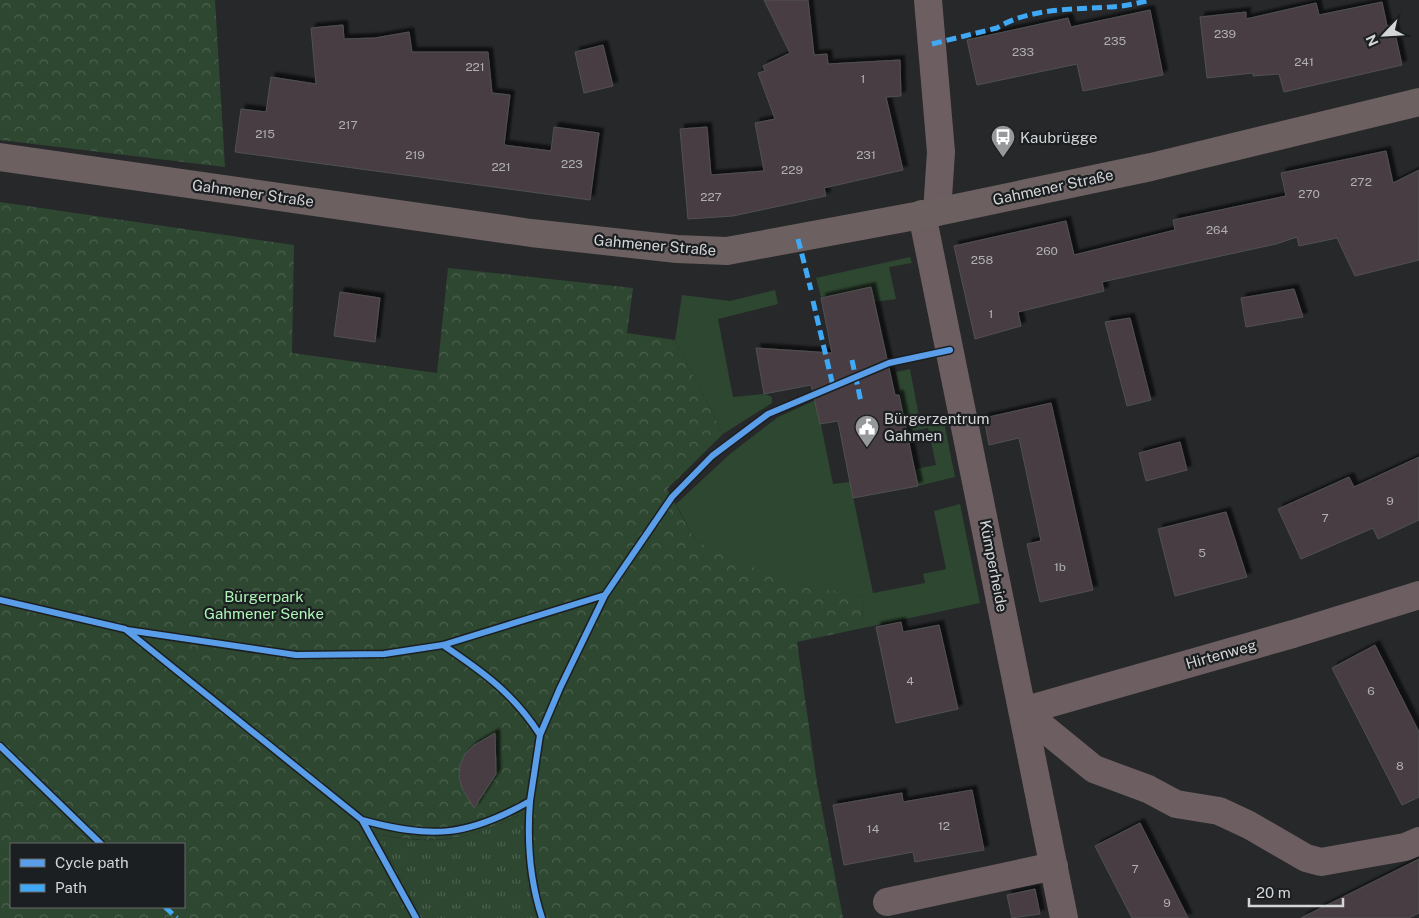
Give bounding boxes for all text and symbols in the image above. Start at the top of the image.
north arrow [1359,10,1409,60]
house number: 239 [1214,27,1236,41]
text: N [1363,32,1382,49]
house number: 235 [1104,34,1127,48]
house number: 233 [1012,45,1034,59]
house number: 241 [1294,55,1314,69]
house number: 221 [465,60,485,74]
house number: 1 [861,72,865,86]
house number: 217 [338,118,358,132]
bus stop icon: Kaubrügge [990,124,1016,158]
house number: 215 [255,127,275,141]
place label: Kaubrügge [1020,129,1097,146]
house number: 219 [405,148,425,162]
house number: 231 [856,148,876,162]
house number: 223 [561,157,583,171]
house number: 221 [491,160,511,174]
house number: 229 [781,163,803,177]
street label: Gahmener Straße [991,166,1115,208]
house number: 272 [1350,175,1372,189]
street label: Gahmener Straße [191,176,315,210]
house number: 270 [1298,187,1320,201]
house number: 227 [700,190,722,204]
house number: 264 [1206,223,1229,237]
street label: Gahmener Straße [593,231,717,259]
house number: 260 [1036,244,1058,258]
house number: 258 [971,253,994,267]
house number: 1 [989,307,993,321]
place label: Bürgerzentrum Gahmen [884,410,990,444]
public building icon: Bürgerzentrum Gahmen [854,414,880,448]
house number: 9 [1386,494,1394,508]
house number: 7 [1321,511,1329,525]
street label: Kümperheide [977,519,1011,613]
house number: 5 [1198,546,1206,560]
house number: 1b [1054,560,1066,574]
park label: Bürgerpark Gahmener Senke [204,588,324,622]
street label: Hirtenweg [1184,636,1258,672]
house number: 4 [906,674,914,688]
house number: 6 [1367,684,1375,698]
house number: 8 [1396,759,1404,773]
house number: 12 [938,819,950,833]
house number: 14 [867,822,880,836]
legend [10,843,185,908]
text: Cycle path [55,854,129,871]
house number: 7 [1131,862,1139,876]
scale bar [1249,876,1343,908]
text: Path [55,879,87,896]
text: 20 m [1256,884,1291,901]
house number: 9 [1163,896,1171,910]

